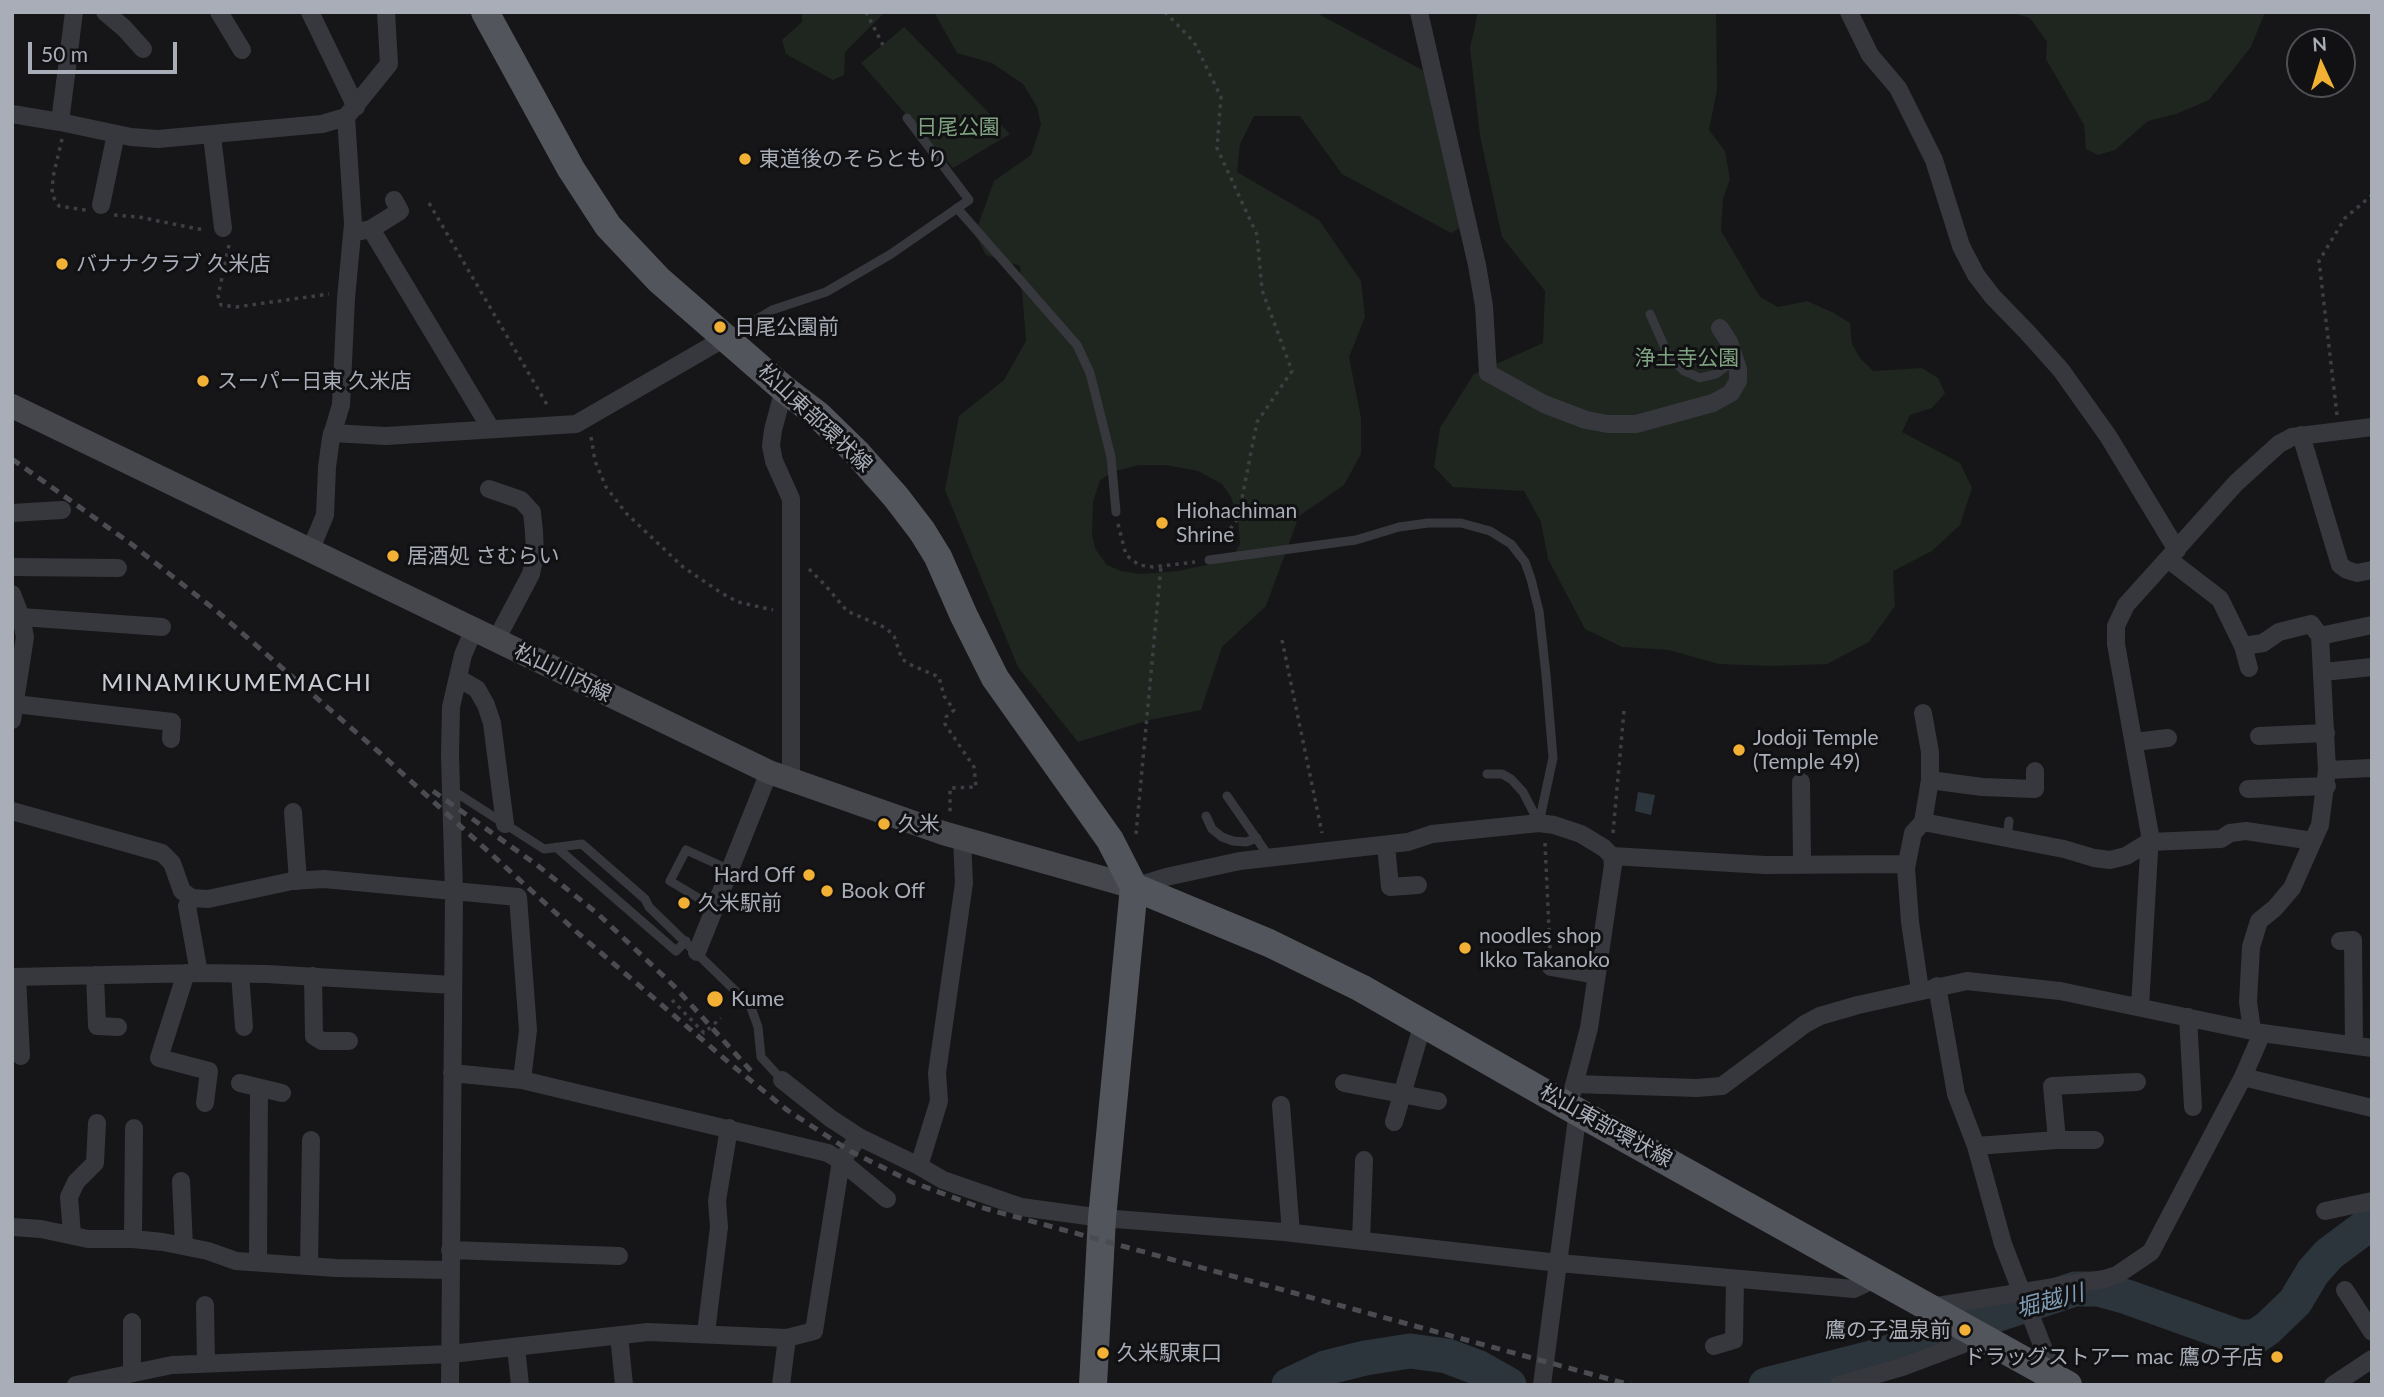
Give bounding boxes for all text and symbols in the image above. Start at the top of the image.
scale bar [32,28,180,72]
north arrow [2286,28,2356,98]
text: N [2312,32,2328,56]
text: 50 m [41,41,88,66]
park label: 日尾公園 [916,114,1000,140]
place label: 東道後のそらともり [759,146,948,172]
marker: 東道後のそらともり [737,151,753,167]
place label: バナナクラブ 久米店 [76,251,270,277]
marker: バナナクラブ 久米店 [54,256,70,272]
place label: 日尾公園前 [734,314,839,340]
marker: 日尾公園前 [712,319,728,335]
park label: 浄土寺公園 [1635,345,1739,371]
street label: 松山東部環状線 [753,359,877,477]
place label: スーパー日東 久米店 [217,368,411,394]
marker: スーパー日東 久米店 [195,373,211,389]
place label: Hiohachiman Shrine [1176,498,1297,548]
marker: Hiohachiman Shrine [1154,515,1170,531]
place label: 居酒処 さむらい [407,543,559,569]
marker: 居酒処 さむらい [385,548,401,564]
street label: 松山川内線 [510,639,616,707]
district label: MINAMIKUMEMACHI [103,669,371,697]
place label: Jodoji Temple (Temple 49) [1753,725,1879,775]
marker: Jodoji Temple (Temple 49) [1731,742,1747,758]
place label: 久米 [898,811,940,837]
marker: 久米 [876,816,892,832]
place label: Hard Off [714,862,795,888]
marker: Hard Off [801,867,817,883]
place label: Book Off [841,878,925,904]
marker: Book Off [819,883,835,899]
place label: 久米駅前 [698,890,782,916]
marker: 久米駅前 [676,895,692,911]
place label: noodles shop Ikko Takanoko [1479,923,1610,973]
marker: noodles shop Ikko Takanoko [1457,940,1473,956]
place label: Kume [731,986,784,1012]
marker: Kume [705,989,725,1009]
street label: 松山東部環状線 [1536,1079,1676,1173]
water label: 堀越川 [2013,1279,2087,1323]
place label: 鷹の子温泉前 [1825,1317,1951,1343]
marker: 鷹の子温泉前 [1957,1322,1973,1338]
place label: 久米駅東口 [1117,1340,1222,1366]
place label: ドラッグストアー mac 鷹の子店 [1964,1344,2263,1370]
marker: 久米駅東口 [1095,1345,1111,1361]
marker: ドラッグストアー mac 鷹の子店 [2269,1349,2285,1365]

